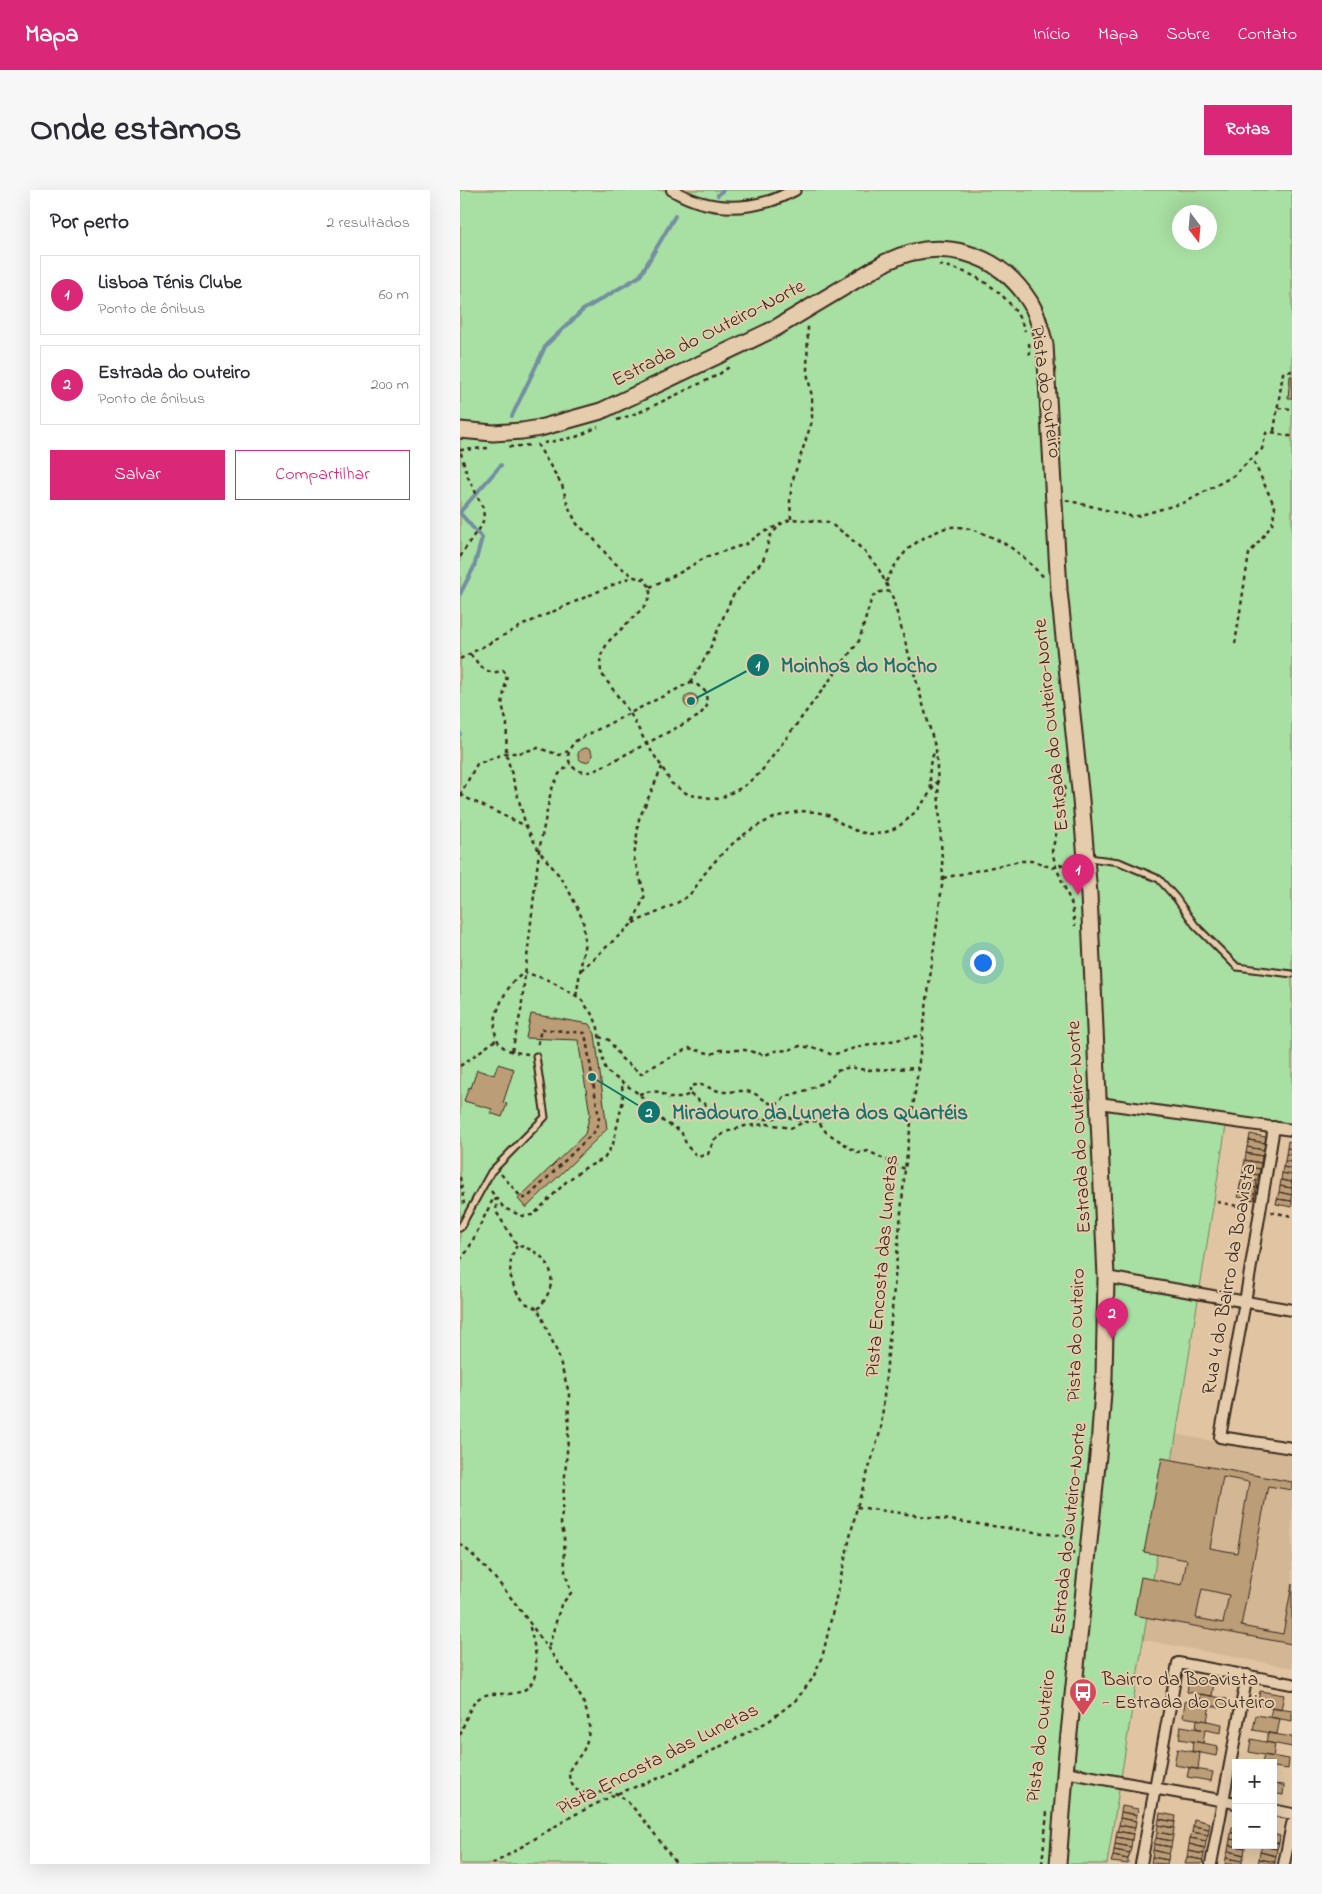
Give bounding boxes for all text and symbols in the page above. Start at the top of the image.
text: Mapa [25,18,79,53]
text: Início [1033,22,1070,48]
text: Mapa [1098,22,1138,48]
text: Sobre [1166,22,1210,48]
text: Contato [1238,22,1297,48]
text: Onde estamos [30,105,242,156]
button: Rotas [1204,105,1292,155]
north arrow [1172,205,1217,250]
text: Por perto [50,208,129,238]
text: 2 resultados [327,211,410,235]
text: Lisboa Ténis Clube [98,270,242,297]
street label: Estrada do Outeiro-Norte [607,273,811,395]
text: 1 [64,283,70,307]
text: 60 m [379,283,409,307]
text: Ponto de ônibus [98,297,205,321]
street label: Pista do Outeiro [1021,324,1069,460]
text: Estrada do Outeiro [98,360,250,387]
text: 2 [63,373,71,397]
text: 200 m [371,373,409,397]
text: Ponto de ônibus [98,387,205,411]
button: Salvar [50,450,225,500]
button: Compartilhar [235,450,410,500]
street label: Estrada do Outeiro-Norte [1026,617,1078,833]
callout: Moinhos do Mocho [745,647,947,683]
text: Moinhos do Mocho [781,652,937,682]
text: 1 [756,655,761,677]
pin: 1 [1062,854,1094,895]
your location [970,950,996,976]
street label: Estrada do Outeiro-Norte [1060,1020,1100,1234]
callout: Miradouro da Luneta dos Quartéis [637,1094,978,1130]
text: Miradouro da Luneta dos Quartéis [672,1099,968,1129]
text: 2 [644,1102,653,1124]
street label: Pista Encosta das Lunetas [859,1154,907,1378]
street label: Rua 4 do Bairro da Boavista [1195,1161,1265,1397]
street label: Pista do Outeiro [1060,1268,1094,1402]
pin: 2 [1096,1298,1128,1339]
street label: Estrada do Outeiro-Norte [1044,1421,1096,1637]
place label: Bairro da Boavista - Estrada do Outeiro [1101,1666,1275,1718]
street label: Pista do Outeiro [1019,1668,1065,1804]
bus stop icon: Bairro da Boavista - Estrada do Outeiro [1068,1677,1098,1716]
street label: Pista Encosta das Lunetas [552,1696,764,1824]
map controls [1232,1759,1277,1849]
button: + [1232,1759,1277,1804]
button: − [1232,1804,1277,1849]

